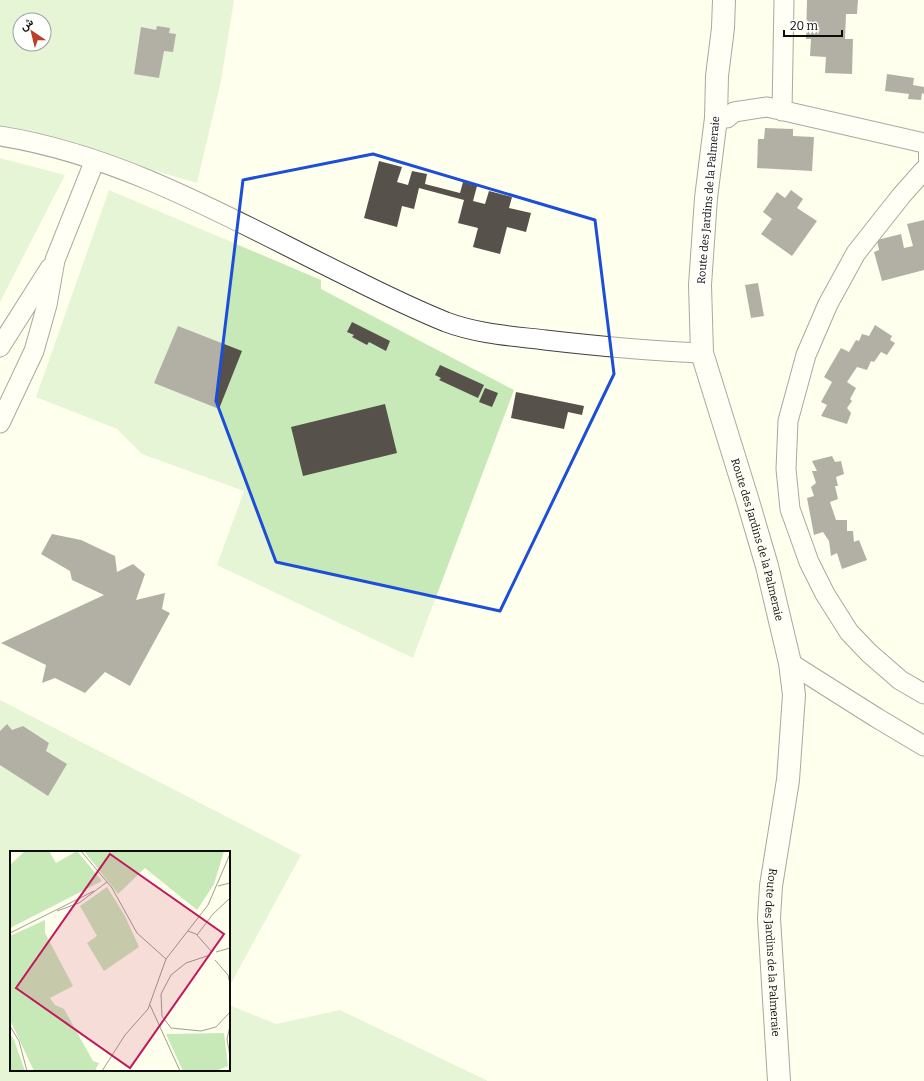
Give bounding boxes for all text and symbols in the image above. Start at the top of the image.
north arrow [12,12,52,52]
scale bar [784,12,842,38]
text: ش [17,15,36,33]
text: 20 m [790,19,819,33]
street label: Route des Jardins de la Palmeraie [695,116,722,284]
street label: Route des Jardins de la Palmeraie [728,457,786,622]
inset map [10,851,230,1071]
street label: Route des Jardins de la Palmeraie [762,867,782,1037]

